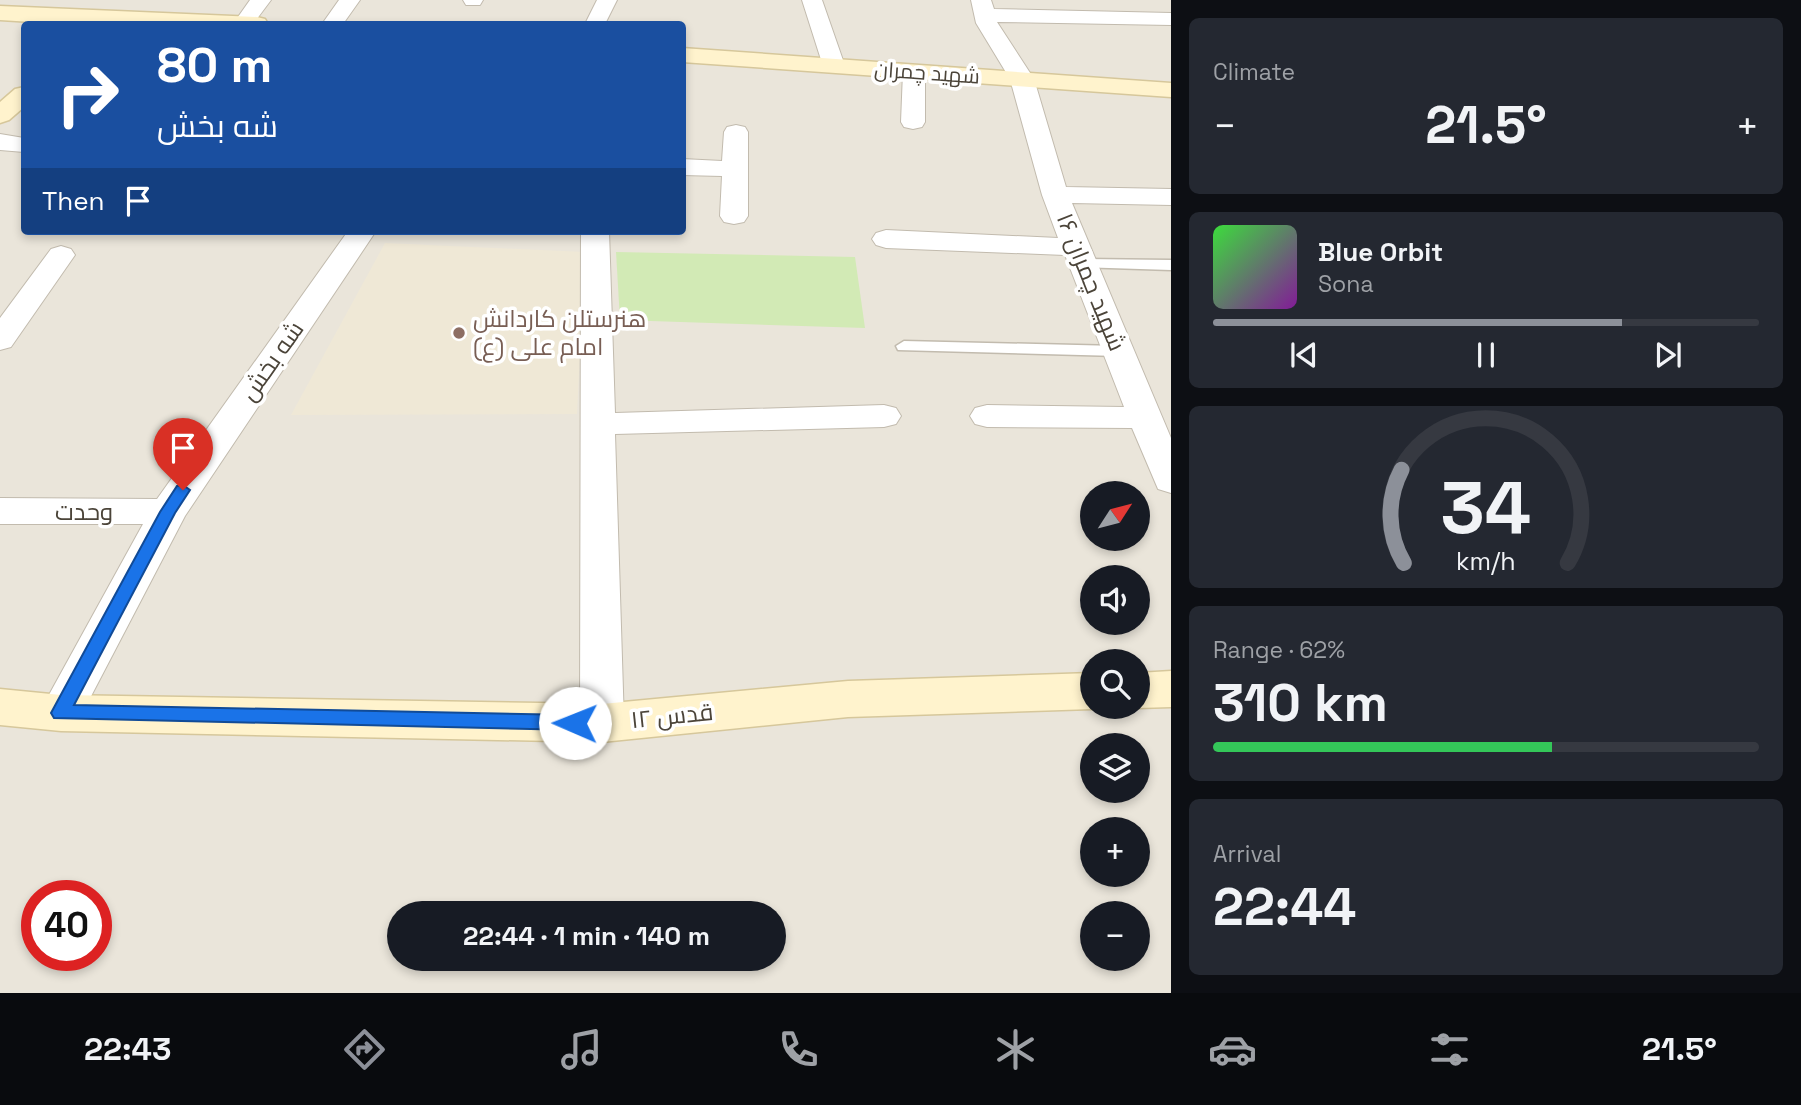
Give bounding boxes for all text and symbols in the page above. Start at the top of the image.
text: 80 m [157,34,272,96]
icon: right [42,49,133,140]
street label: شهید چمران [873,55,981,91]
text: Climate [1213,57,1295,87]
text: 21.5° [1425,92,1547,158]
text: − [1213,102,1237,150]
text: + [1735,102,1759,150]
text: شه بخش [157,106,278,146]
icon: arrive [119,182,157,220]
text: Then [42,184,105,218]
street label: شهید چمران ۱۶ [1049,208,1133,356]
text: Blue Orbit [1318,235,1443,269]
text: Sona [1318,269,1374,299]
place label: هنرستلن کاردانش امام علی (ع) [473,303,646,363]
street label: شه بخش [233,315,310,407]
marker: هنرستلن کاردانش امام علی (ع) [451,325,467,341]
icon: previous [1285,336,1323,374]
icon: pause [1467,336,1505,374]
icon: next [1649,336,1687,374]
pin [153,418,213,490]
icon: arrive [164,429,202,467]
text: 34 [1441,461,1531,554]
north arrow [1080,481,1150,551]
map controls [1080,481,1150,971]
street label: وحدت [55,496,113,527]
text: km/h [1456,544,1516,576]
button: sound [1080,565,1150,635]
text: Range · 62% [1213,635,1345,665]
button: search [1080,649,1150,719]
text: 310 km [1213,670,1388,736]
position arrow [538,686,612,760]
street label: قدس ۱۲ [629,696,715,735]
button: layers [1080,733,1150,803]
button: + [1080,817,1150,887]
text: Arrival [1213,839,1281,869]
text: 22:44 [1213,874,1356,940]
speed limit sign: 40 [21,880,112,971]
button: − [1080,901,1150,971]
text: 22:44 · 1 min · 140 m [463,919,710,953]
icon: directions [340,1025,389,1074]
icon: music [557,1025,606,1074]
icon: phone [774,1025,823,1074]
icon: climate [991,1025,1040,1074]
icon: car [1208,1025,1257,1074]
icon: filters [1425,1025,1474,1074]
text: 22:43 [84,1029,171,1069]
text: 21.5° [1642,1029,1717,1069]

